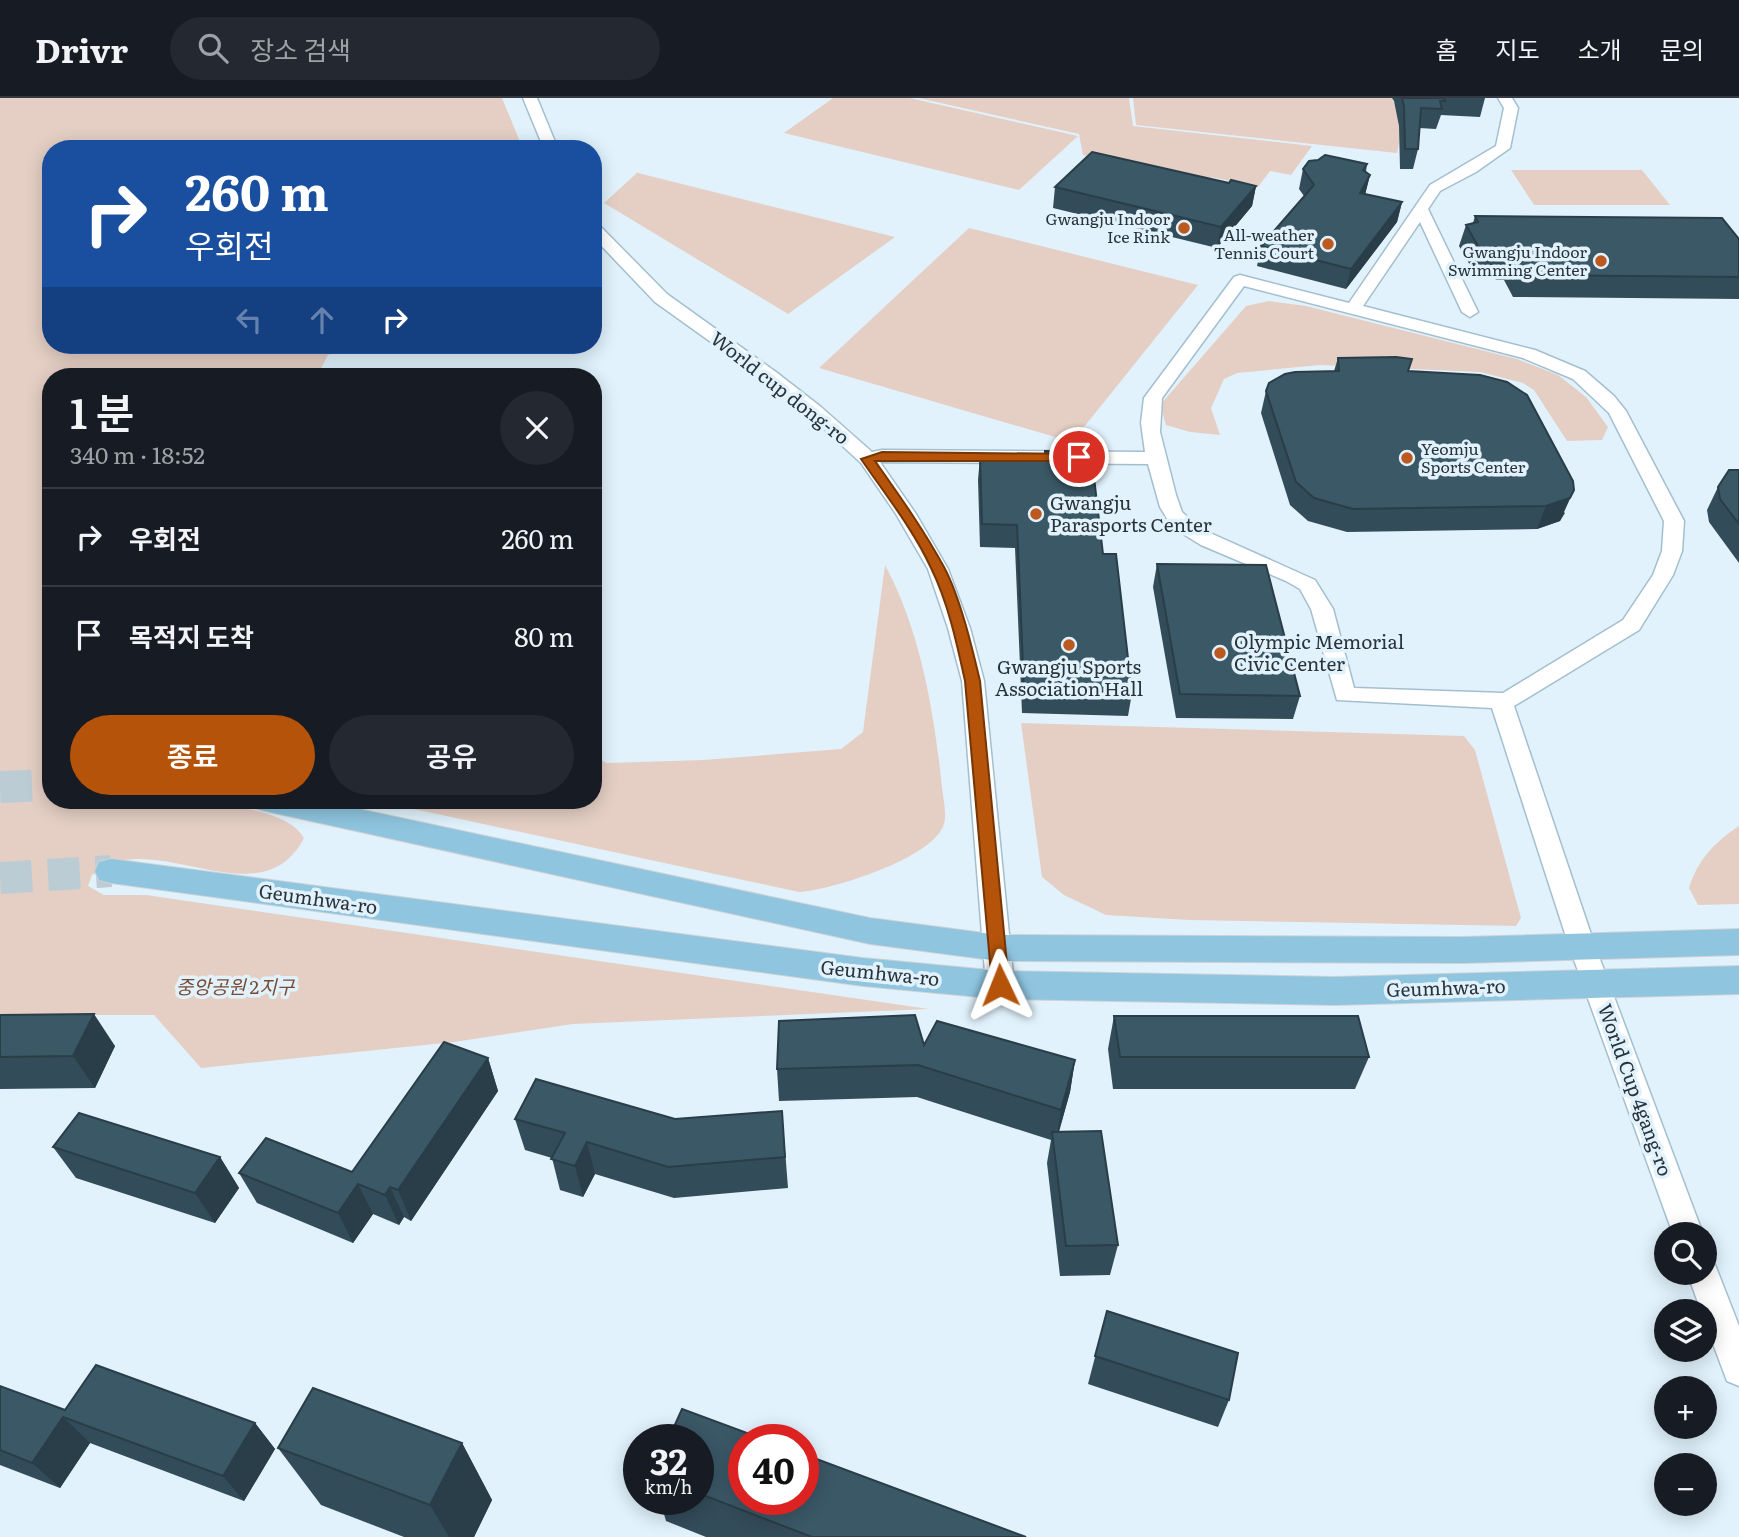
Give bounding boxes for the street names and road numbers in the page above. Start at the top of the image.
street label: World cup dong-ro [705,324,856,450]
street label: Geumhwa-ro [257,876,379,920]
street label: Geumhwa-ro [819,952,941,992]
street label: Geumhwa-ro [1386,971,1506,1003]
street label: World Cup 4gang-ro [1592,1000,1680,1180]

